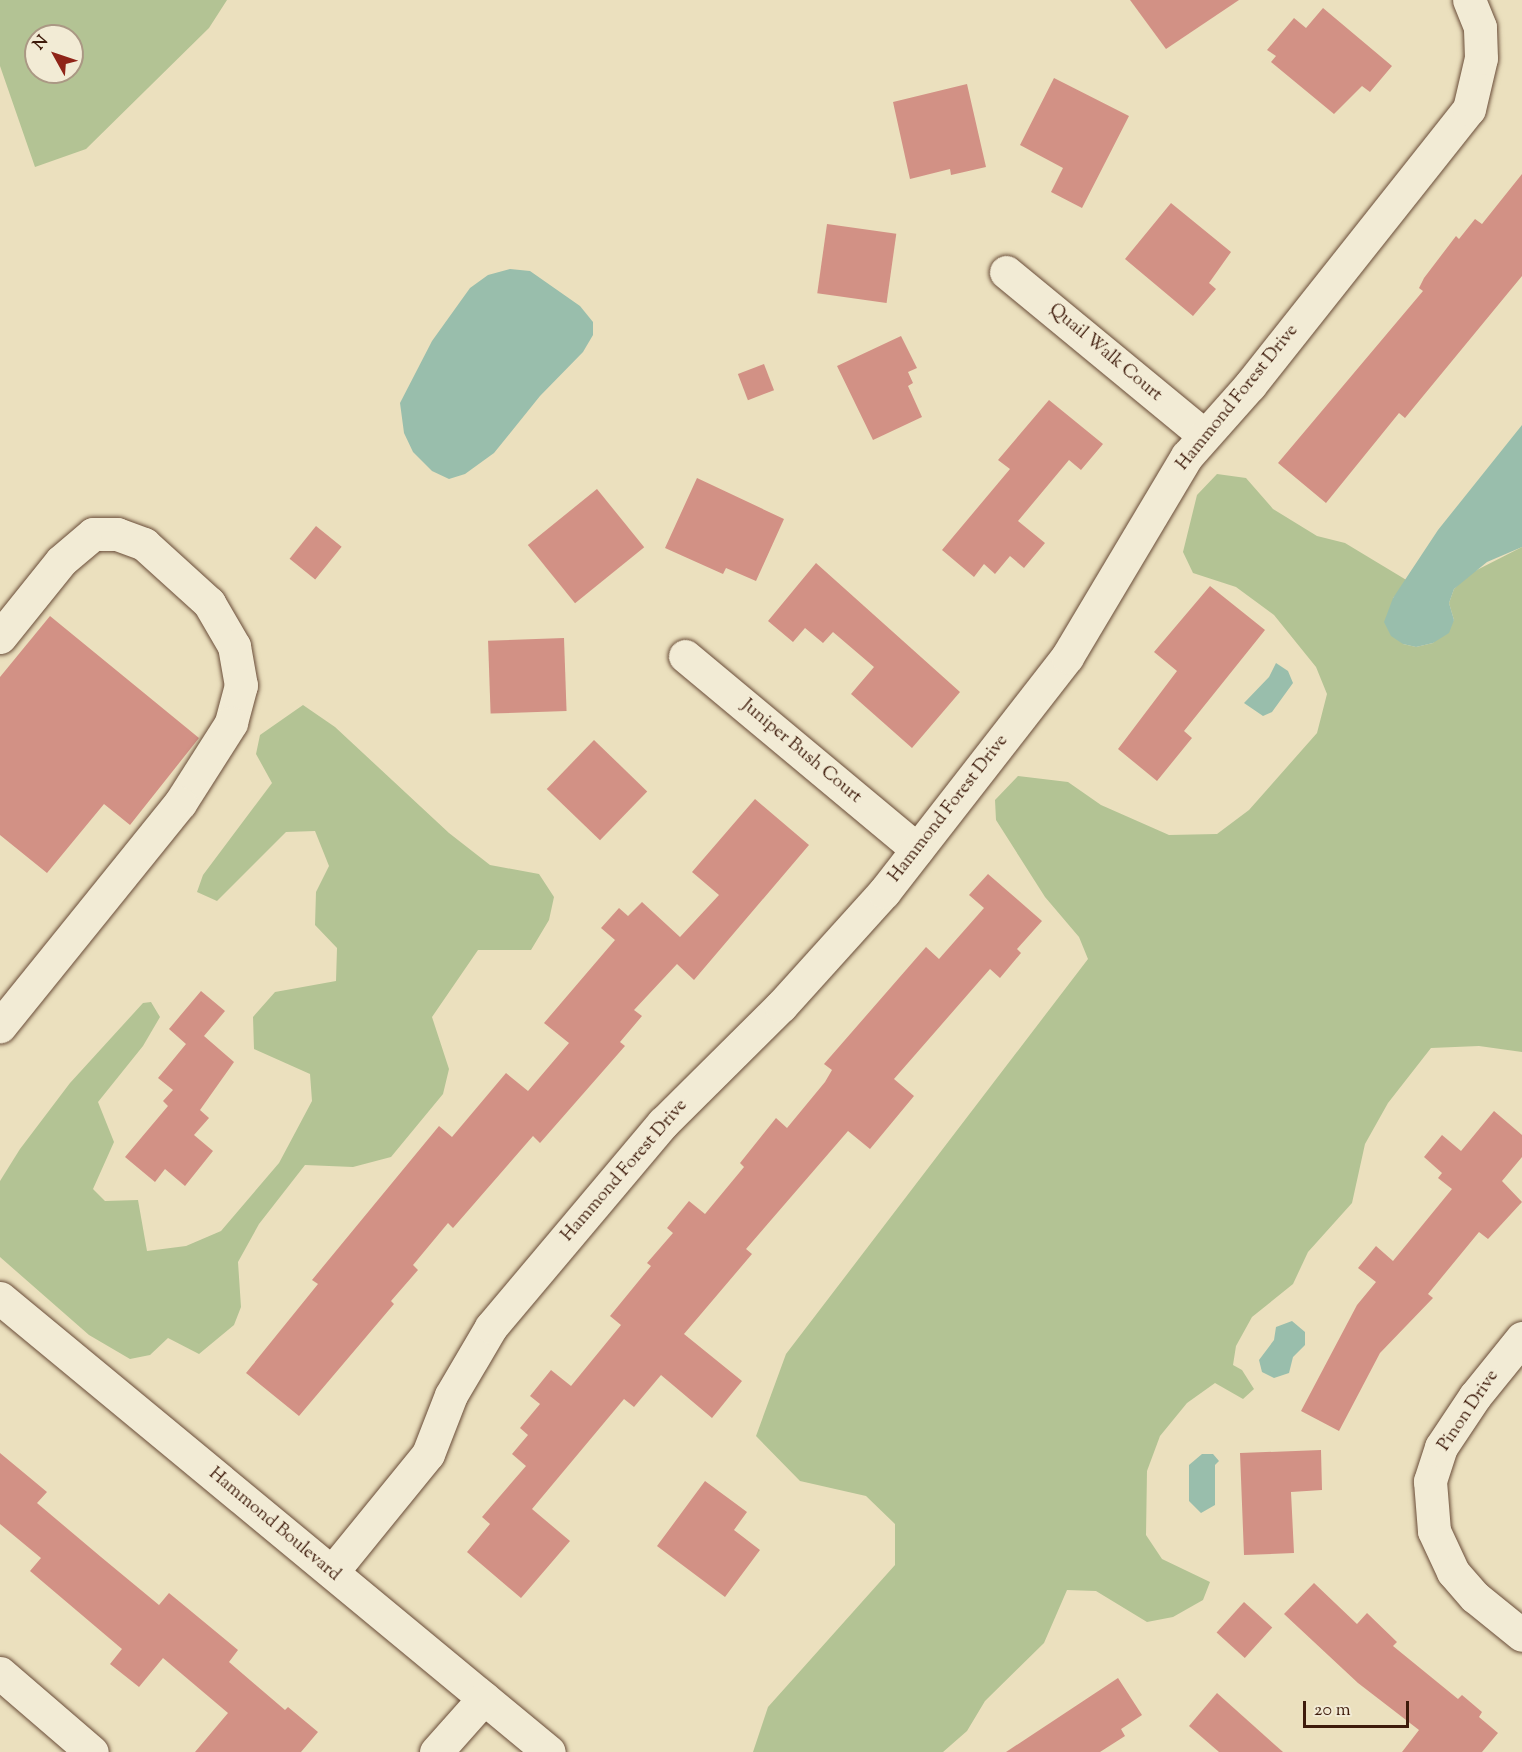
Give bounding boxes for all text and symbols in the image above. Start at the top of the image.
north arrow [24,24,84,84]
text: N [28,31,54,56]
street label: Quail Walk Court [1044,299,1166,407]
street label: Hammond Forest Drive [1172,321,1304,475]
street label: Juniper Bush Court [736,695,866,809]
street label: Hammond Forest Drive [885,731,1013,887]
street label: Hammond Forest Drive [557,1095,693,1247]
street label: Pinon Drive [1434,1366,1504,1456]
street label: Hammond Boulevard [204,1464,344,1586]
scale bar [1306,1689,1412,1727]
text: 20 m [1314,1698,1351,1724]

